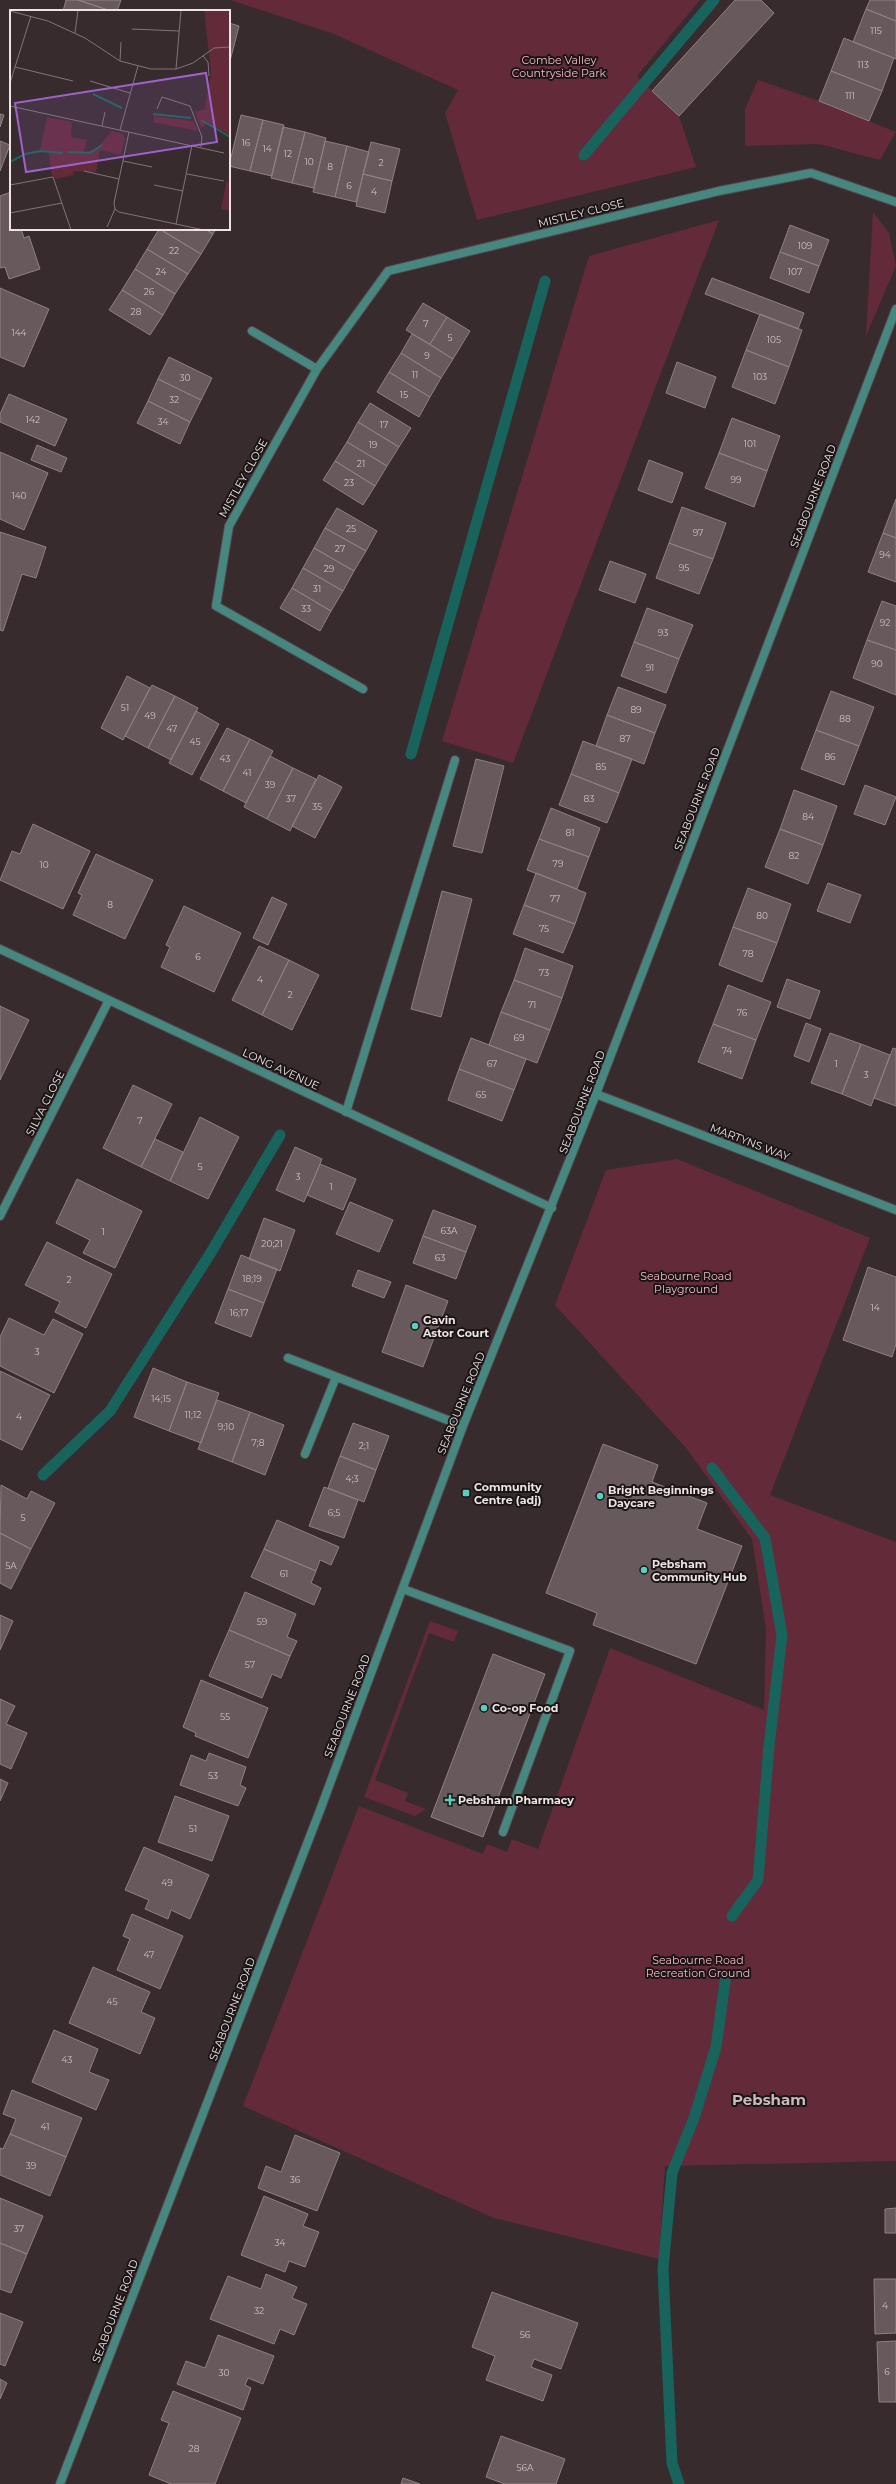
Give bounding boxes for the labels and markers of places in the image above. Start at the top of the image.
place label: Gavin Astor Court [422,1313,489,1340]
marker: Gavin Astor Court [410,1321,420,1331]
place label: Community Centre (adj) [474,1480,542,1507]
place label: Bright Beginnings Daycare [608,1483,714,1510]
marker: Community Centre (adj) [461,1488,471,1498]
marker: Bright Beginnings Daycare [595,1491,605,1501]
place label: Pebsham Community Hub [652,1557,747,1584]
marker: Pebsham Community Hub [639,1565,649,1575]
place label: Co-op Food [492,1701,558,1715]
marker: Co-op Food [479,1703,489,1713]
place label: Pebsham Pharmacy [458,1793,574,1807]
marker: Pebsham Pharmacy [445,1795,455,1805]

